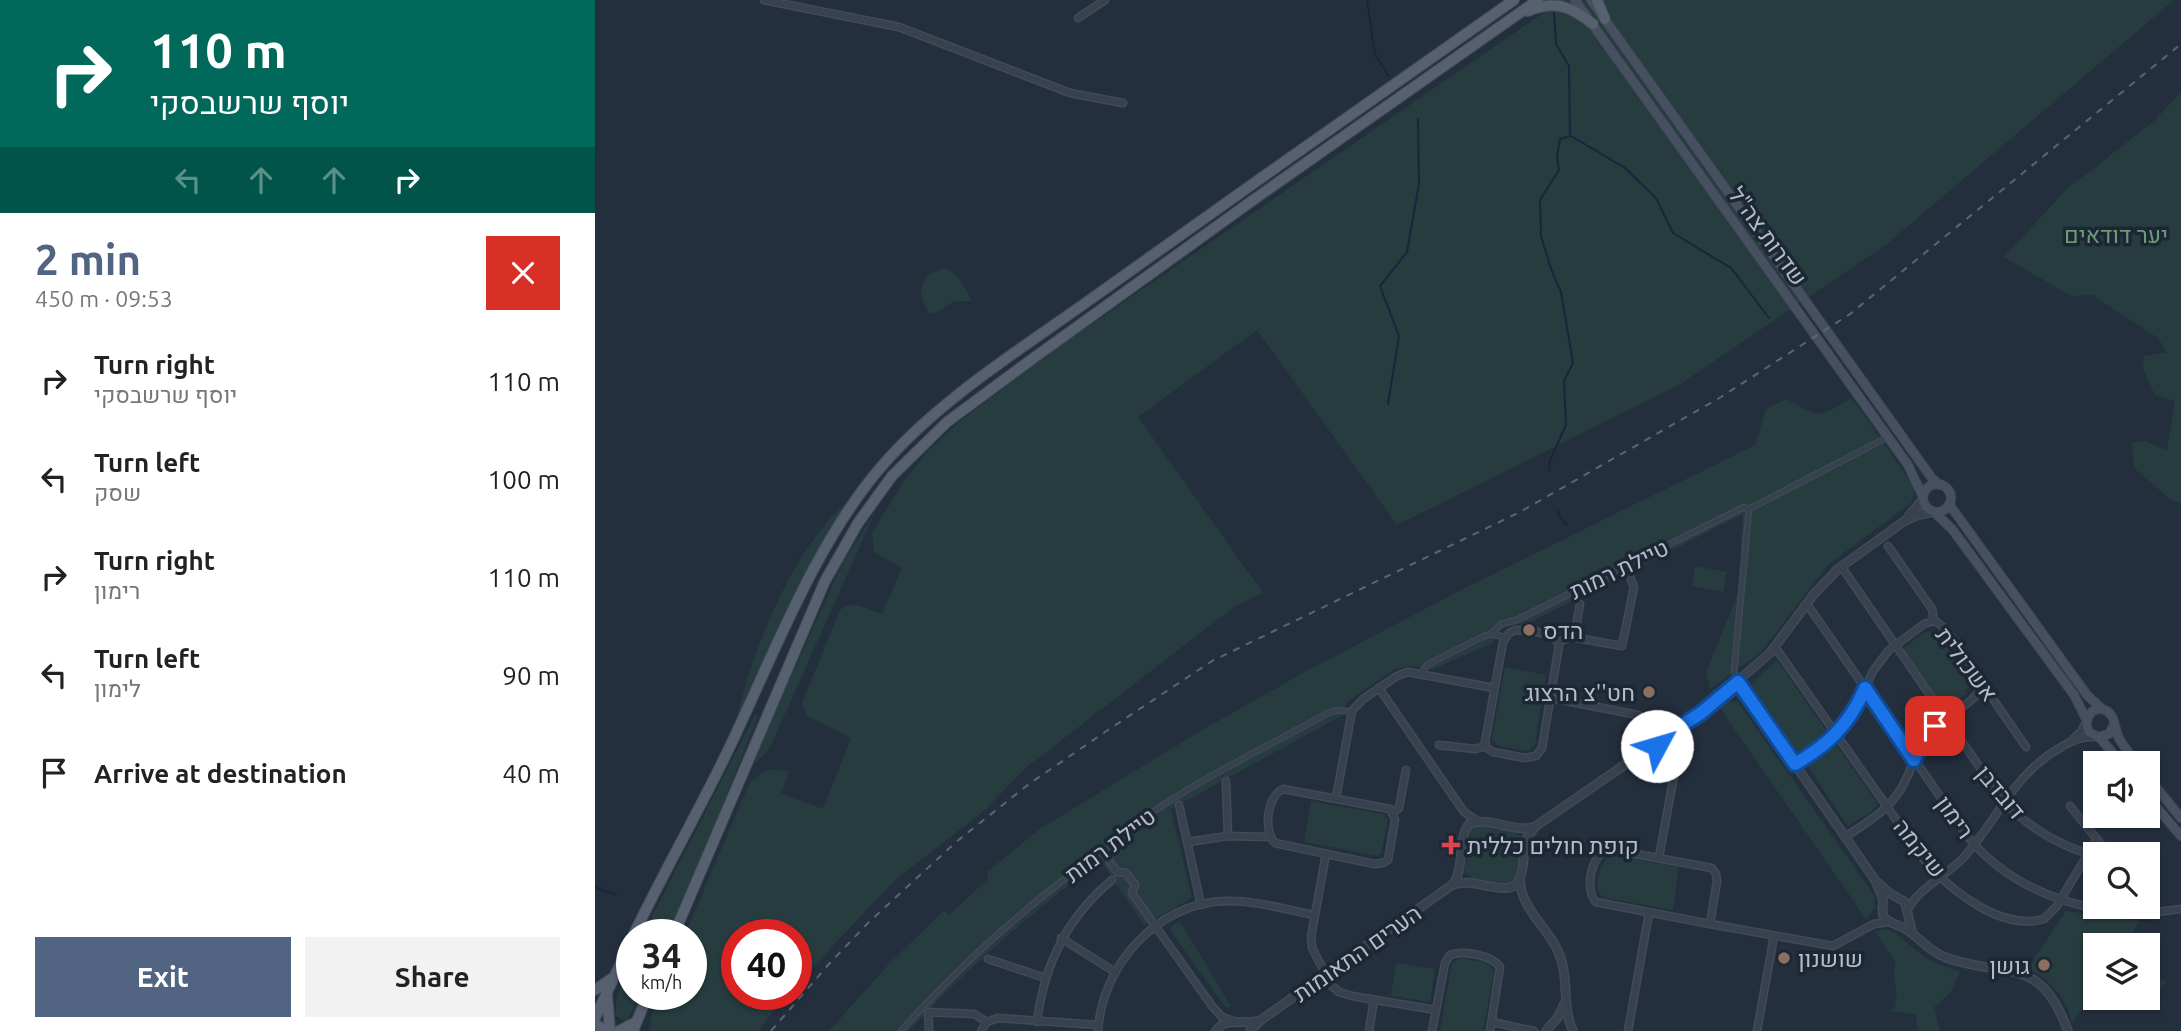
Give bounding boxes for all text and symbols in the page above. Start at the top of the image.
text: 110 m [150,22,287,77]
icon: right [35,28,126,119]
text: יוסף שרשבסקי [150,84,349,120]
icon: left [169,161,207,199]
icon: ahead [242,161,280,199]
icon: ahead [315,161,353,199]
icon: right [388,161,426,199]
street label: שדרות צה"ל [1724,182,1812,290]
park label: יער דודאים [2064,222,2168,247]
text: 2 min [35,236,141,283]
button: close [486,236,560,310]
text: 450 m · 09:53 [35,286,173,311]
text: Turn right [94,350,215,379]
icon: right [35,362,73,400]
text: 110 m [488,367,560,396]
text: יוסף שרשבסקי [94,382,237,407]
text: Turn left [94,448,200,477]
icon: left [35,460,73,498]
text: 100 m [488,465,560,494]
text: שסק [94,480,141,505]
street label: טיילת רמות [1566,534,1672,604]
text: Turn right [94,546,215,575]
icon: right [35,558,73,596]
text: 110 m [488,563,560,592]
text: רימון [94,578,140,603]
place label: הדס [1543,618,1583,643]
marker: הדס [1521,622,1537,638]
street label: אשכולית [1931,622,2003,706]
text: Turn left [94,644,200,673]
icon: left [35,656,73,694]
text: 90 m [502,661,560,690]
text: לימון [94,676,141,701]
place label: חט''צ הרצוג [1525,680,1635,705]
marker: חט''צ הרצוג [1641,684,1657,700]
pin [1905,696,1965,756]
icon: arrive [1916,707,1954,745]
position arrow [1620,709,1694,783]
map controls [2083,751,2160,1010]
button: sound [2083,751,2160,828]
icon: arrive [35,754,73,792]
text: Arrive at destination [94,759,347,788]
text: 40 m [502,759,560,788]
street label: דובדבן [1971,760,2030,824]
street label: רימון [1930,791,1979,844]
street label: טיילת רמות [1060,803,1160,887]
street label: שיקמה [1888,814,1951,883]
place label: קופת חולים כללית [1467,833,1639,859]
marker: קופת חולים כללית [1441,835,1461,855]
button: search [2083,842,2160,919]
street label: הערים התאומות [1288,900,1426,1006]
speed limit sign: 40 [721,919,812,1010]
button: layers [2083,933,2160,1010]
text: 34 [642,935,681,975]
button: Exit [35,937,291,1017]
button: Share [305,937,560,1017]
place label: שושנון [1798,946,1863,972]
marker: שושנון [1776,950,1792,966]
place label: גושן [1989,953,2030,979]
marker: גושן [2036,957,2052,973]
text: km/h [641,972,682,992]

